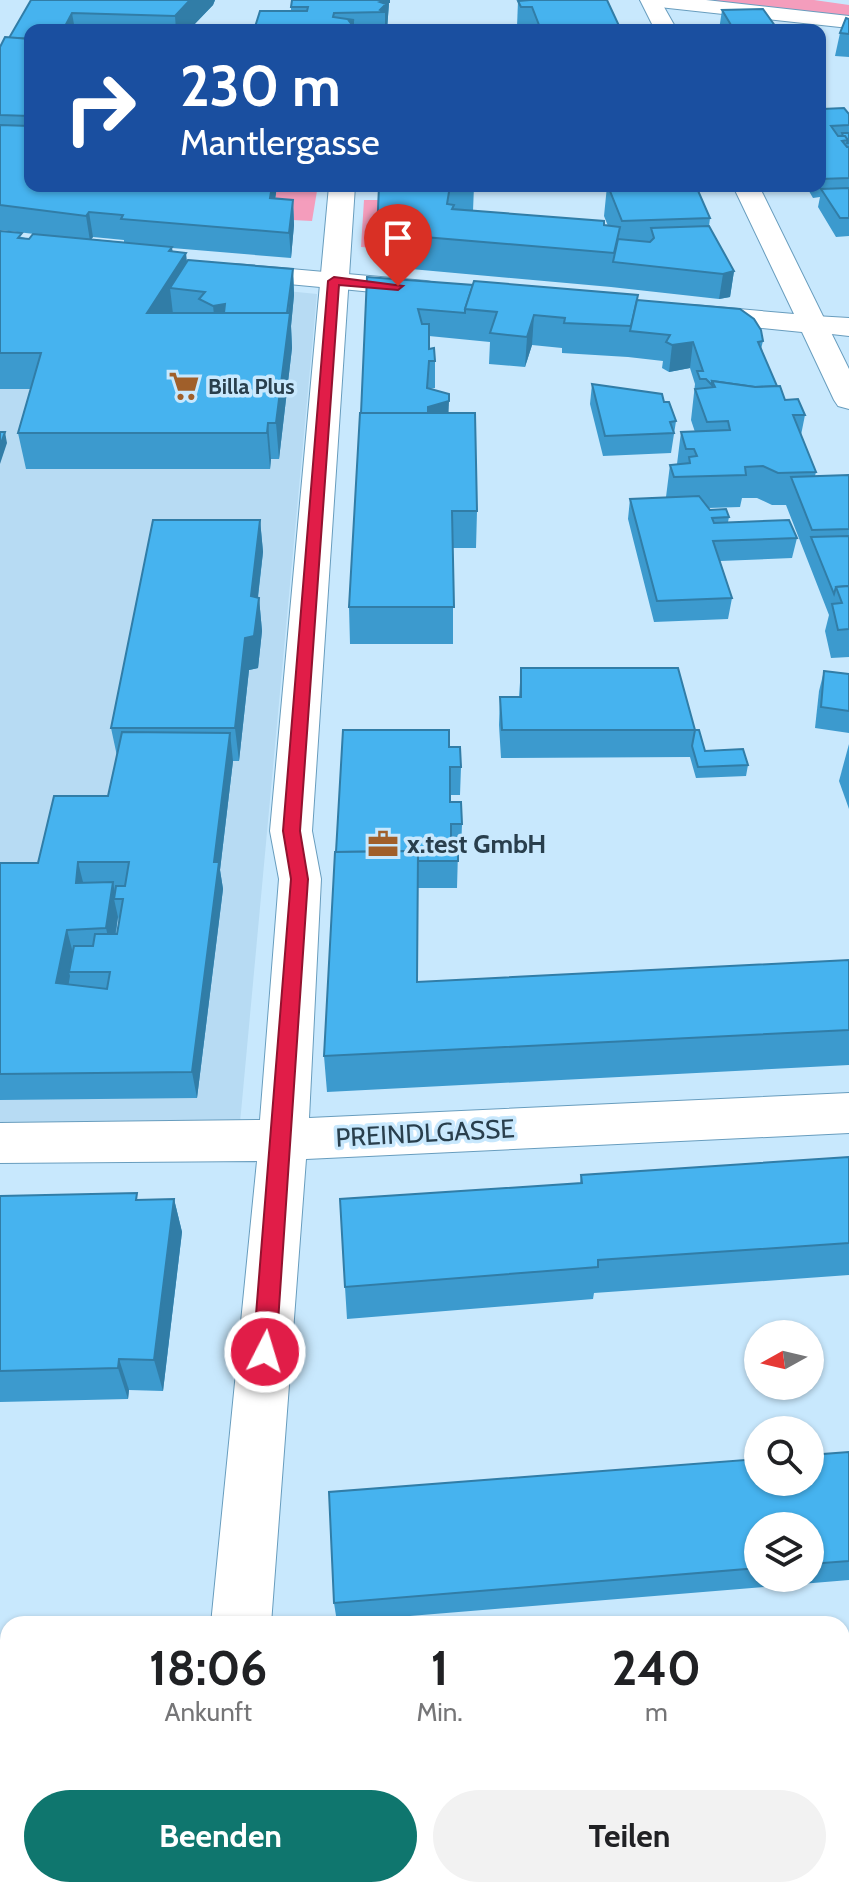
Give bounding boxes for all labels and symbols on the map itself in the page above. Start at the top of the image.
pin [364,204,432,286]
supermarket icon: Billa Plus [167,369,201,403]
place label: Billa Plus [208,373,295,400]
office icon: x.test GmbH [366,827,400,861]
place label: x.test GmbH [407,828,546,860]
street label: PREINDLGASSE [335,1112,515,1154]
position arrow [223,1310,307,1394]
north arrow [744,1320,824,1400]

